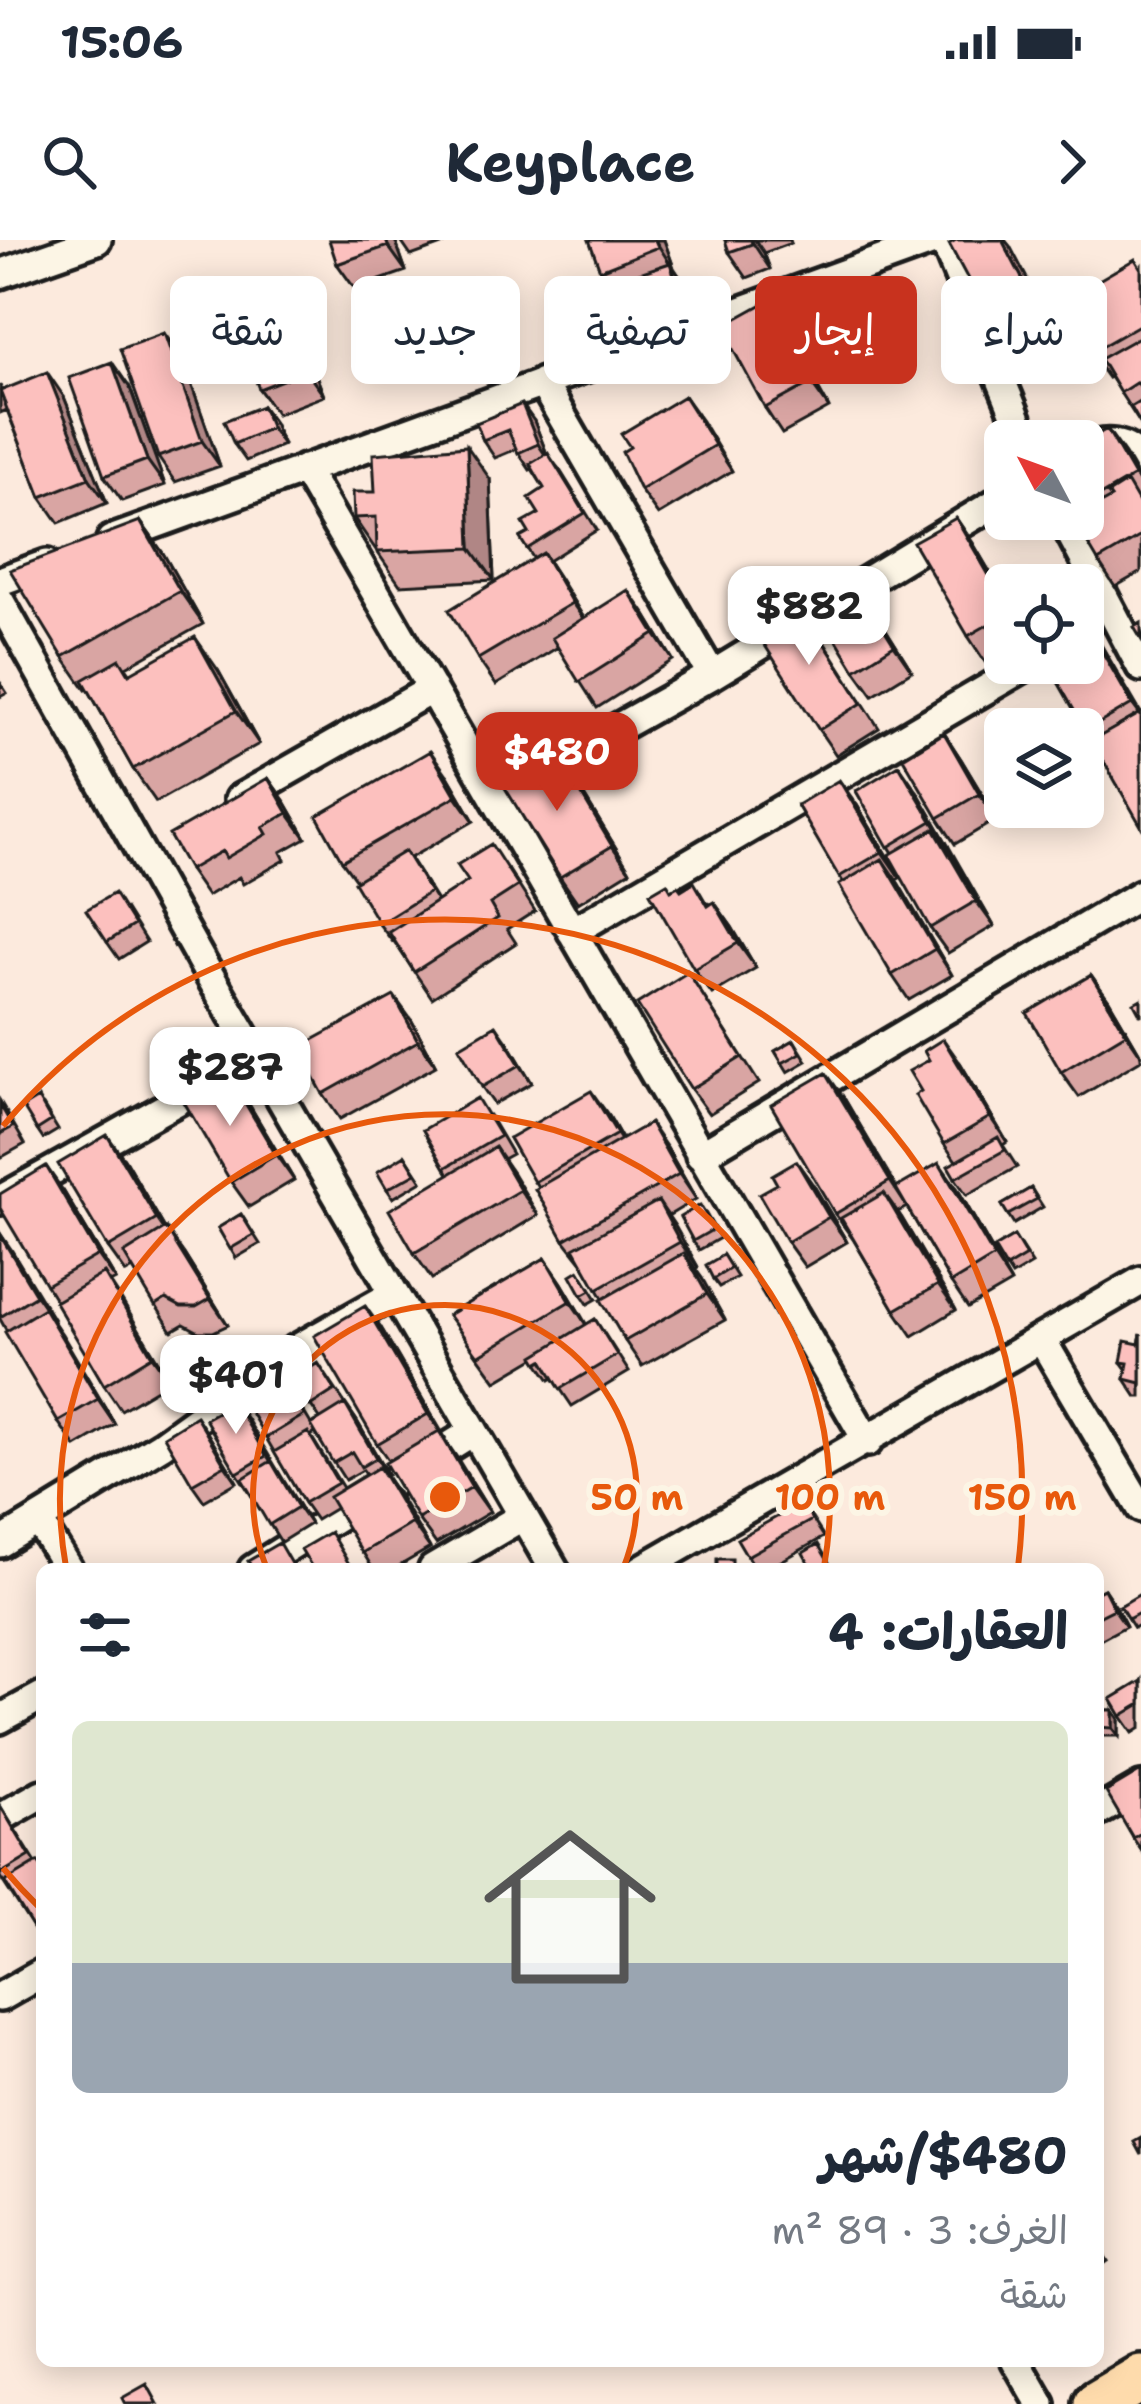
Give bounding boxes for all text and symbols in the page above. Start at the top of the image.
text: 15:06 [60,12,184,72]
text: Keyplace [445,126,696,198]
icon: search [36,129,102,195]
icon: forward [1039,129,1105,195]
chip: شقة [170,276,327,384]
chip: جديد [351,276,520,384]
chip: تصفية [544,276,731,384]
chip: إيجار [755,276,917,384]
chip: شراء [941,276,1107,384]
north arrow [984,420,1104,540]
map controls [984,420,1104,828]
button: locate [984,564,1104,684]
pin: $882 [738,566,880,668]
text: $882 [755,579,863,631]
button: layers [984,708,1104,828]
pin: $480 [486,712,628,814]
text: $480 [503,725,611,777]
pin: $287 [159,1027,301,1129]
text: $287 [177,1040,283,1092]
pin: $401 [165,1335,307,1437]
text: $401 [187,1348,285,1400]
text: 50 m [591,1473,684,1522]
text: 100 m [775,1473,886,1522]
text: 150 m [967,1473,1077,1522]
centre of rings [424,1476,466,1518]
text: العقارات: 4 [828,1597,1068,1665]
icon: filters [72,1602,138,1668]
icon: home [462,1799,678,2015]
text: $480/شهر [820,2121,1068,2189]
text: الغرف: 3 · 89 m² [771,2204,1068,2256]
text: شقة [1000,2268,1068,2320]

